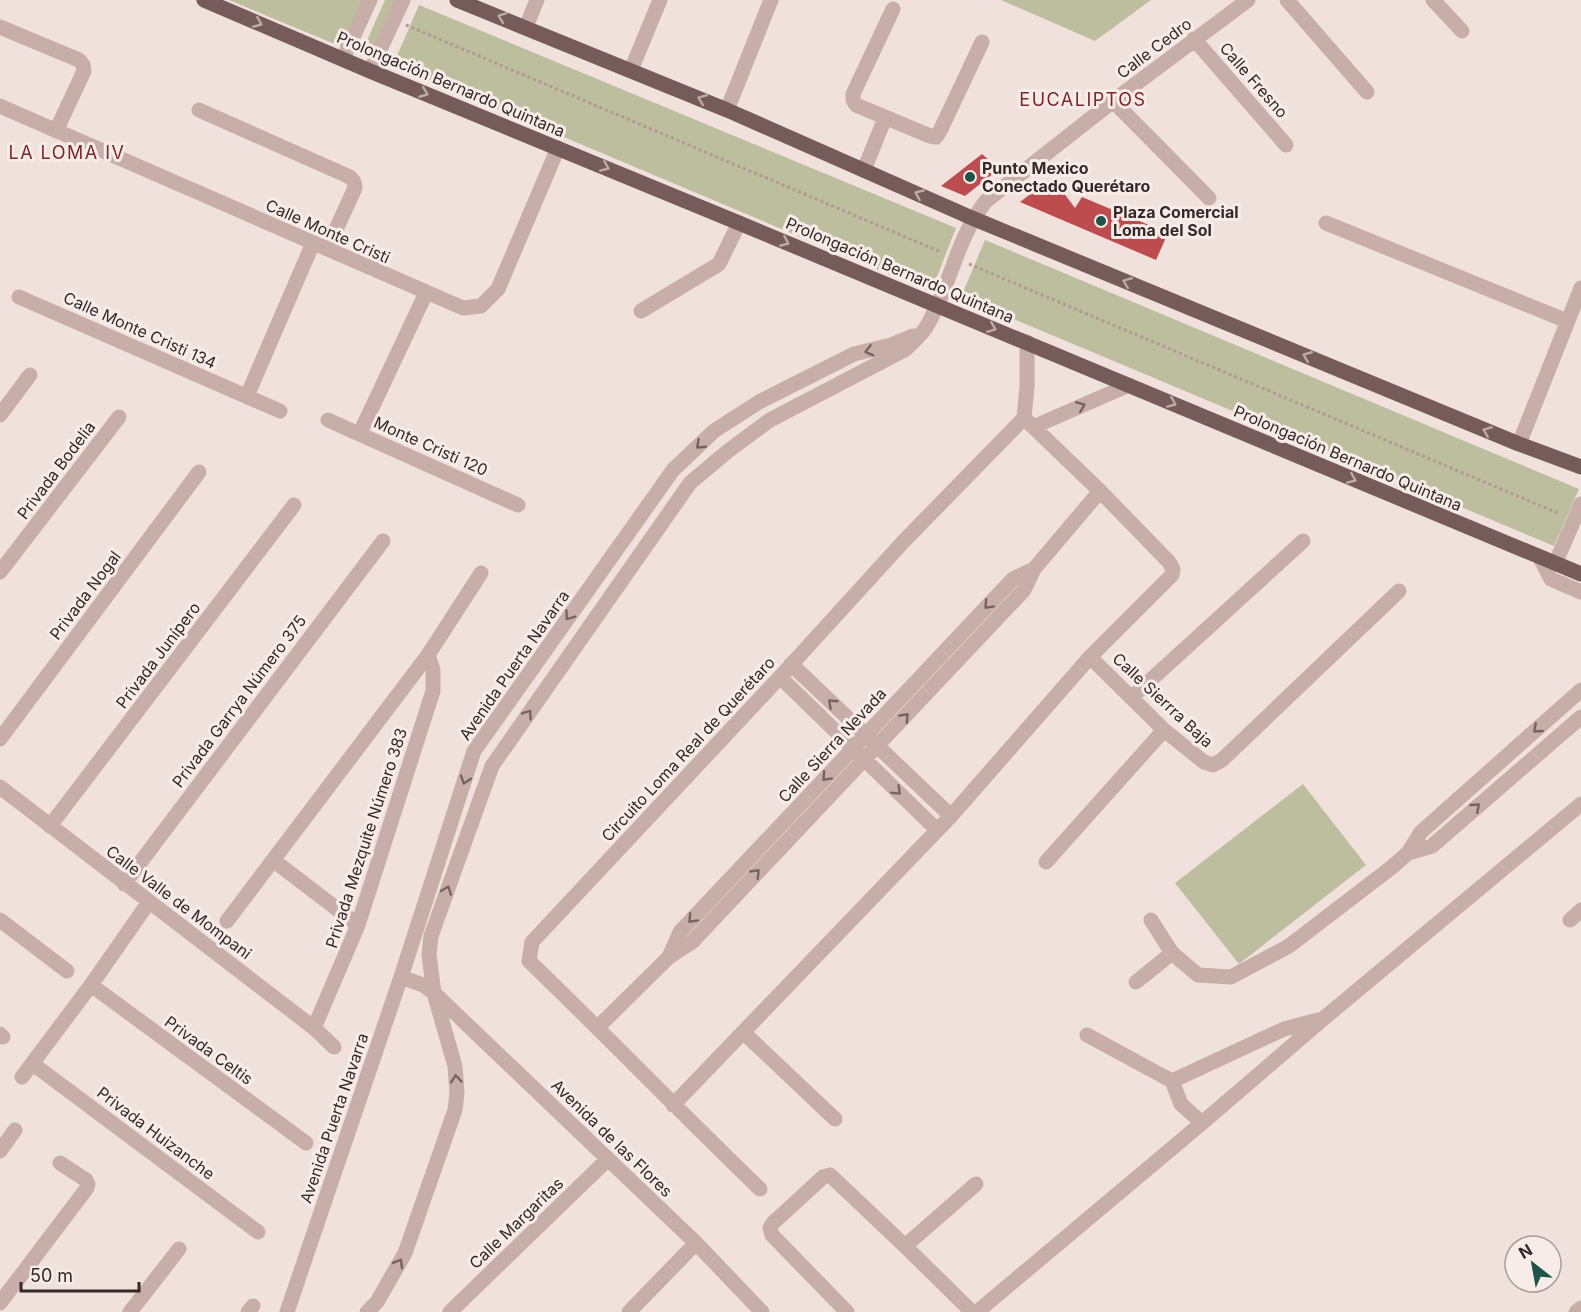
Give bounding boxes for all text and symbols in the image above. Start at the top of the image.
one-way arrow [497,12,508,25]
street label: Calle Cedro [1113,13,1195,83]
one-way arrow [252,16,263,28]
street label: Prolongación Bernardo Quintana [334,27,568,141]
street label: Calle Fresno [1216,38,1292,122]
one-way arrow [418,86,429,98]
district label: EUCALIPTOS [1019,89,1147,110]
one-way arrow [697,94,708,106]
district label: LA LOMA IV [8,142,126,163]
place label: Punto Mexico Conectado Querétaro [982,158,1150,196]
one-way arrow [599,160,610,172]
marker: Punto Mexico Conectado Querétaro [963,170,977,184]
one-way arrow [914,189,925,201]
street label: Calle Monte Cristi [263,195,393,267]
place label: Plaza Comercial Loma del Sol [1113,202,1239,240]
street label: Prolongación Bernardo Quintana [783,213,1017,327]
marker: Plaza Comercial Loma del Sol [1094,214,1108,228]
one-way arrow [779,235,790,247]
one-way arrow [1122,277,1133,289]
street label: Calle Monte Cristi 134 [60,287,220,373]
one-way arrow [986,321,997,333]
one-way arrow [864,343,874,356]
one-way arrow [1303,351,1314,363]
one-way arrow [1166,396,1177,408]
one-way arrow [1075,401,1086,413]
street label: Prolongación Bernardo Quintana [1231,401,1465,515]
street label: Monte Cristi 120 [371,412,491,480]
street label: Privada Bodelia [13,417,99,523]
one-way arrow [1483,426,1494,438]
one-way arrow [696,438,706,449]
one-way arrow [1345,472,1356,484]
street label: Privada Nogal [45,547,125,643]
street label: Avenida Puerta Navarra [455,586,573,744]
one-way arrow [985,597,996,608]
street label: Privada Junípero [112,598,204,712]
one-way arrow [565,610,576,621]
street label: Privada Garrya Número 375 [168,611,310,791]
street label: Calle Sierrra Baja [1109,648,1217,752]
street label: Circuito Loma Real de Querétaro [597,652,779,846]
street label: Calle Sierra Nevada [774,684,890,806]
one-way arrow [829,699,839,710]
one-way arrow [521,710,532,721]
one-way arrow [898,713,909,723]
one-way arrow [1533,722,1544,733]
street label: Privada Mezquite Número 383 [321,725,411,951]
one-way arrow [822,771,833,781]
one-way arrow [459,774,472,785]
one-way arrow [890,784,901,795]
one-way arrow [1469,804,1480,815]
street label: Calle Valle de Mompani [102,841,256,963]
one-way arrow [749,870,760,881]
one-way arrow [440,885,453,896]
one-way arrow [689,912,700,923]
street label: Privada Celtis [161,1011,257,1089]
street label: Avenida Puerta Navarra [295,1030,373,1206]
one-way arrow [450,1074,463,1083]
street label: Avenida de las Flores [547,1075,677,1201]
street label: Privada Huizanche [93,1082,219,1184]
street label: Calle Margaritas [465,1173,567,1273]
north arrow [1503,1234,1563,1294]
text: N [1515,1239,1536,1263]
scale bar [21,1255,140,1293]
one-way arrow [391,1259,403,1270]
text: 50 m [30,1265,73,1286]

